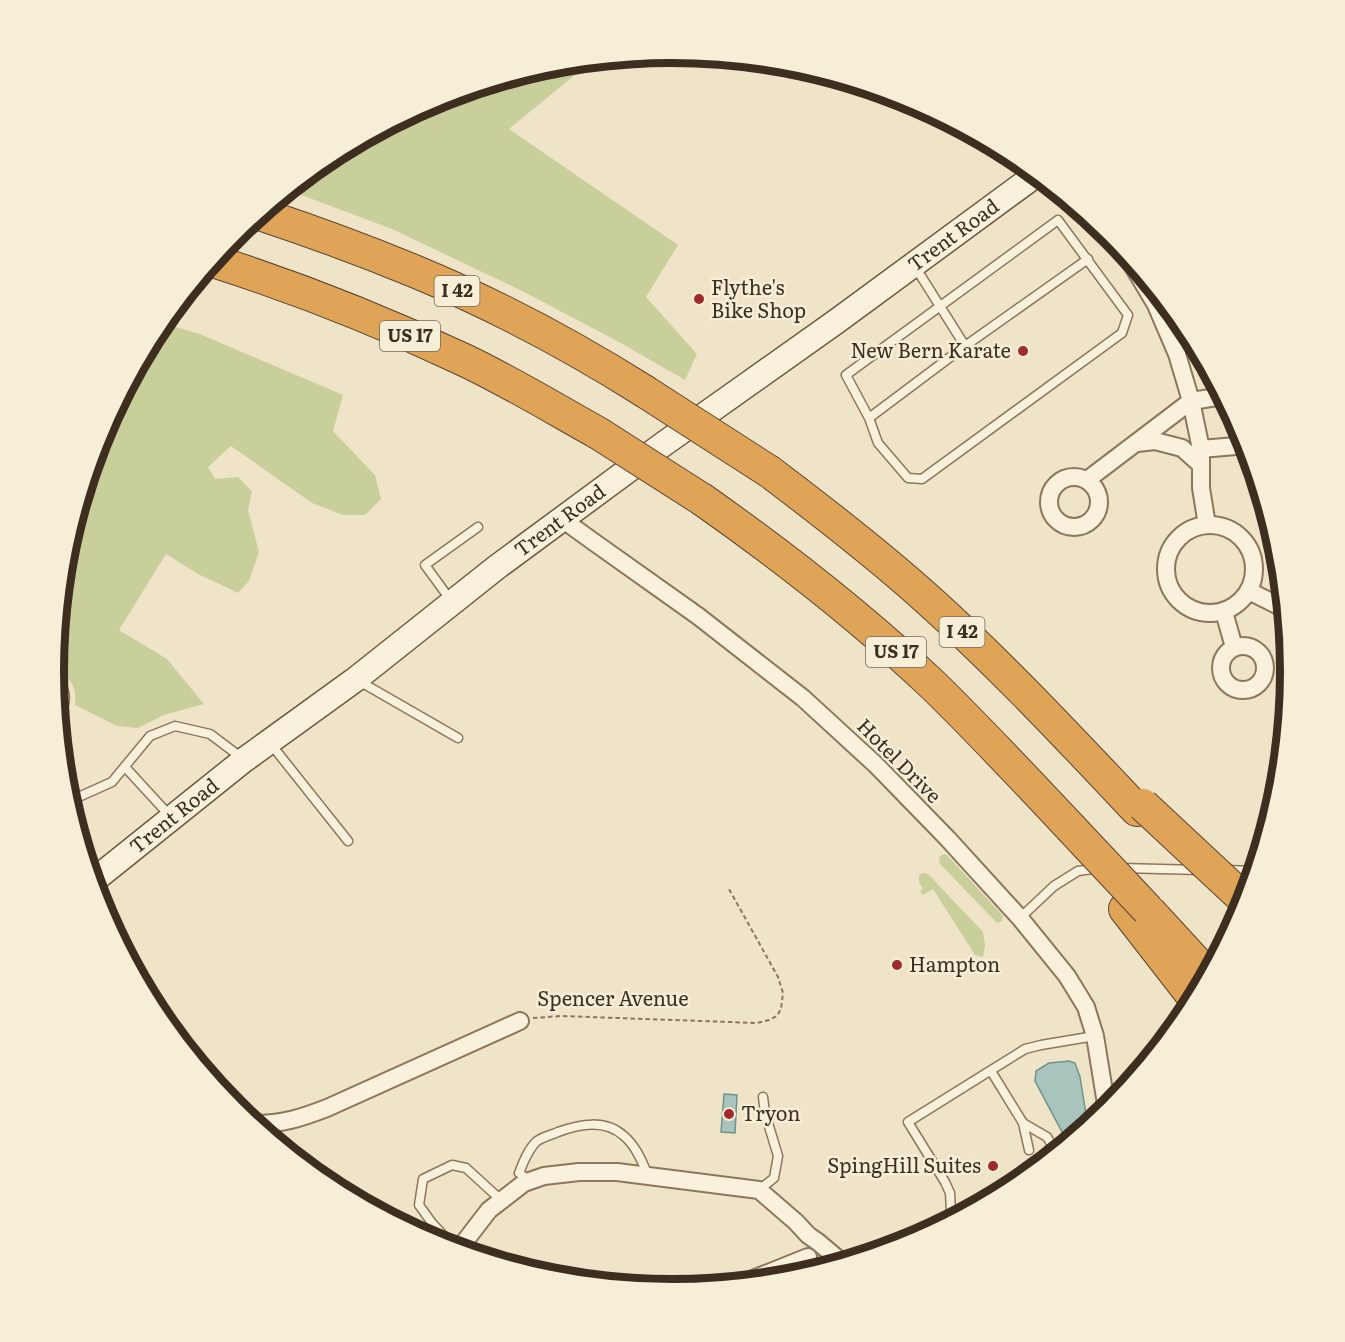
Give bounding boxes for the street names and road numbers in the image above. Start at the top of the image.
street label: Trent Road [900,190,1004,278]
road number: I 42 [434,276,480,306]
road number: US 17 [380,321,440,351]
street label: Trent Road [507,475,611,563]
road number: I 42 [940,617,984,647]
road number: US 17 [866,637,926,667]
street label: Hotel Drive [851,710,950,809]
street label: Trent Road [122,769,224,860]
street label: Spencer Avenue [537,982,689,1012]

